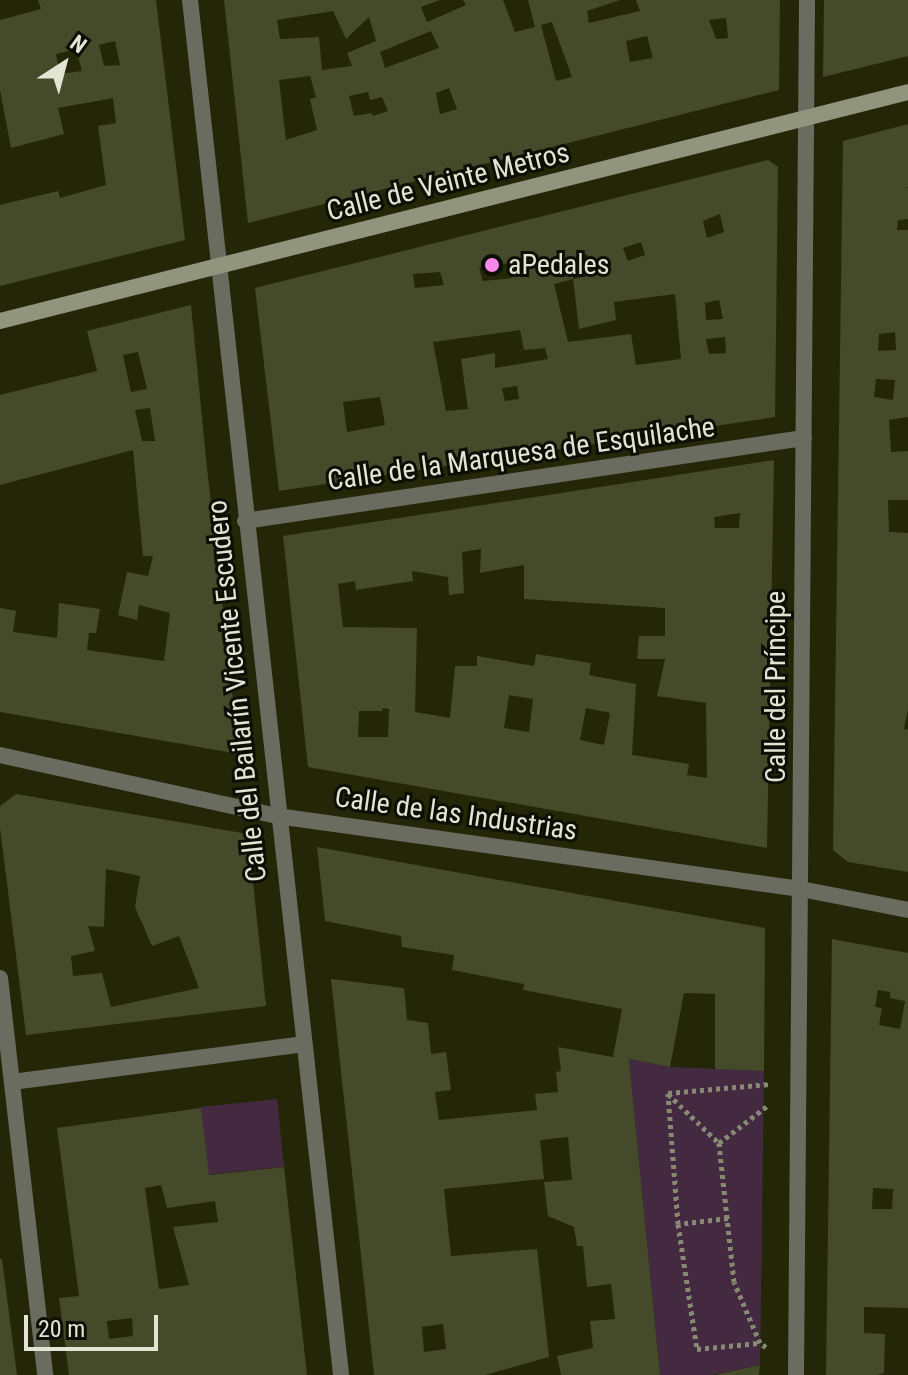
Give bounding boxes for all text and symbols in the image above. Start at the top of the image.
north arrow [24,24,104,104]
text: N [66,30,91,58]
street label: Calle de Veinte Metros [323,136,573,228]
place label: aPedales [508,248,610,282]
marker: aPedales [483,256,501,274]
street label: Calle de la Marquesa de Esquilache [325,410,717,498]
street label: Calle del Bailarín Vicente Escudero [200,498,274,884]
street label: Calle del Príncipe [759,591,793,783]
street label: Calle de las Industrias [333,780,579,848]
scale bar [28,1299,162,1349]
text: 20 m [38,1315,85,1343]

